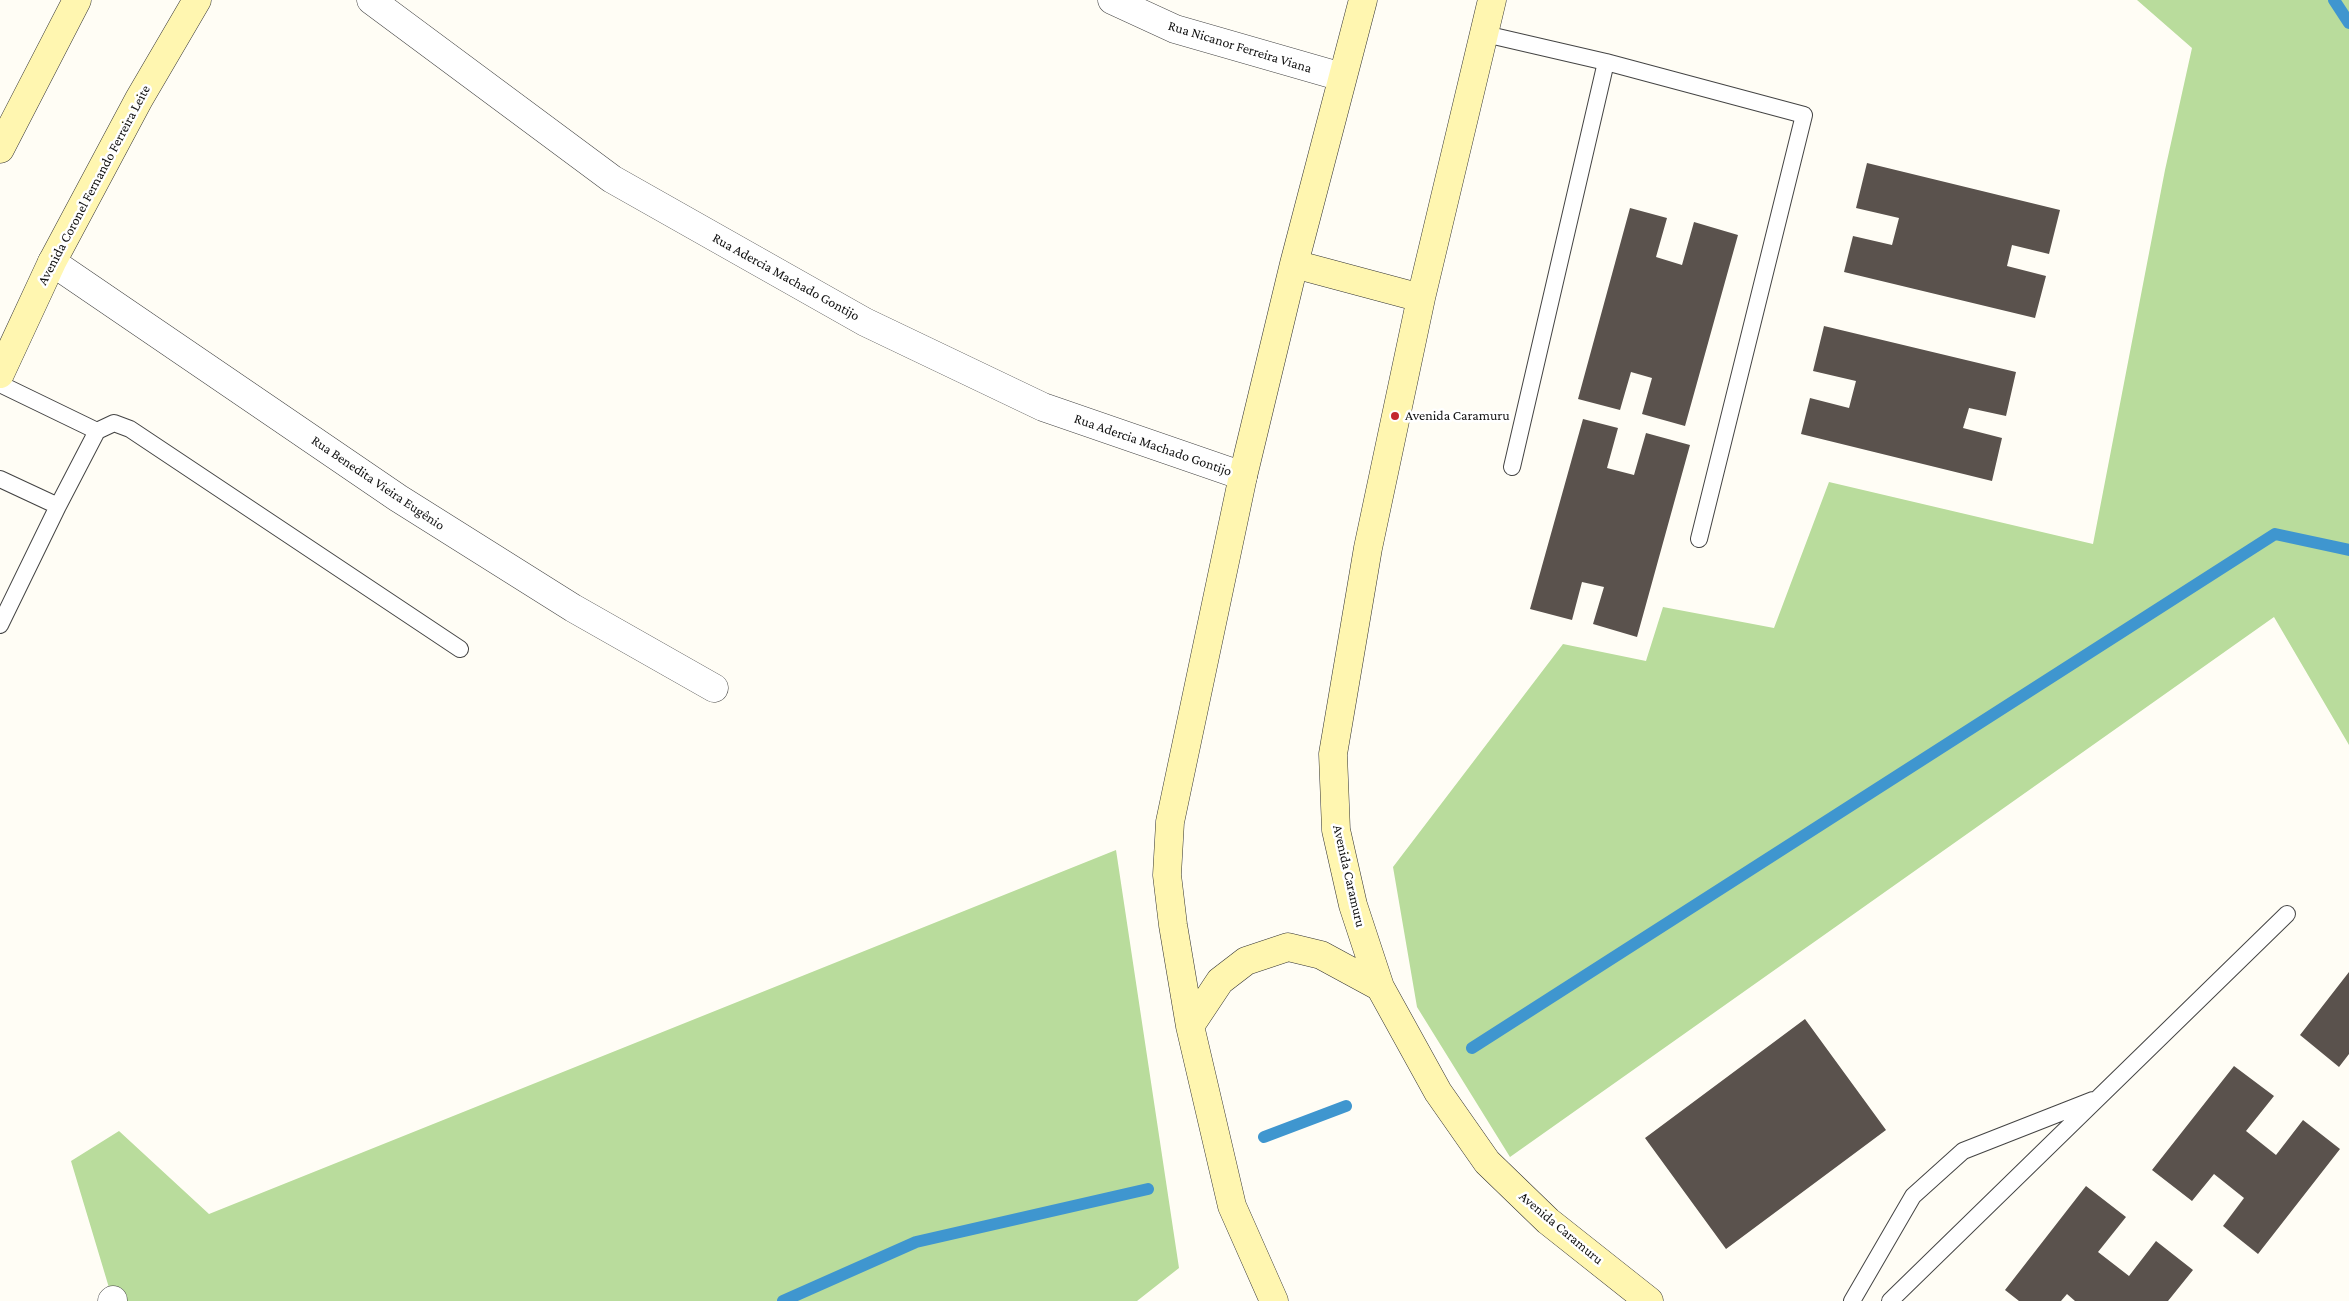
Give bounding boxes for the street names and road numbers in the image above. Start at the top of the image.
street label: Rua Nicanor Ferreira Viana [1166,17,1314,77]
street label: Avenida Coronel Fernando Ferreira Leite [34,82,154,288]
street label: Rua Adercia Machado Gontijo [709,229,863,325]
street label: Rua Adercia Machado Gontijo [1072,410,1234,480]
street label: Rua Benedita Vieira Eugênio [308,432,448,534]
street label: Avenida Caramuru [1329,823,1369,929]
street label: Avenida Caramuru [1515,1188,1607,1268]

